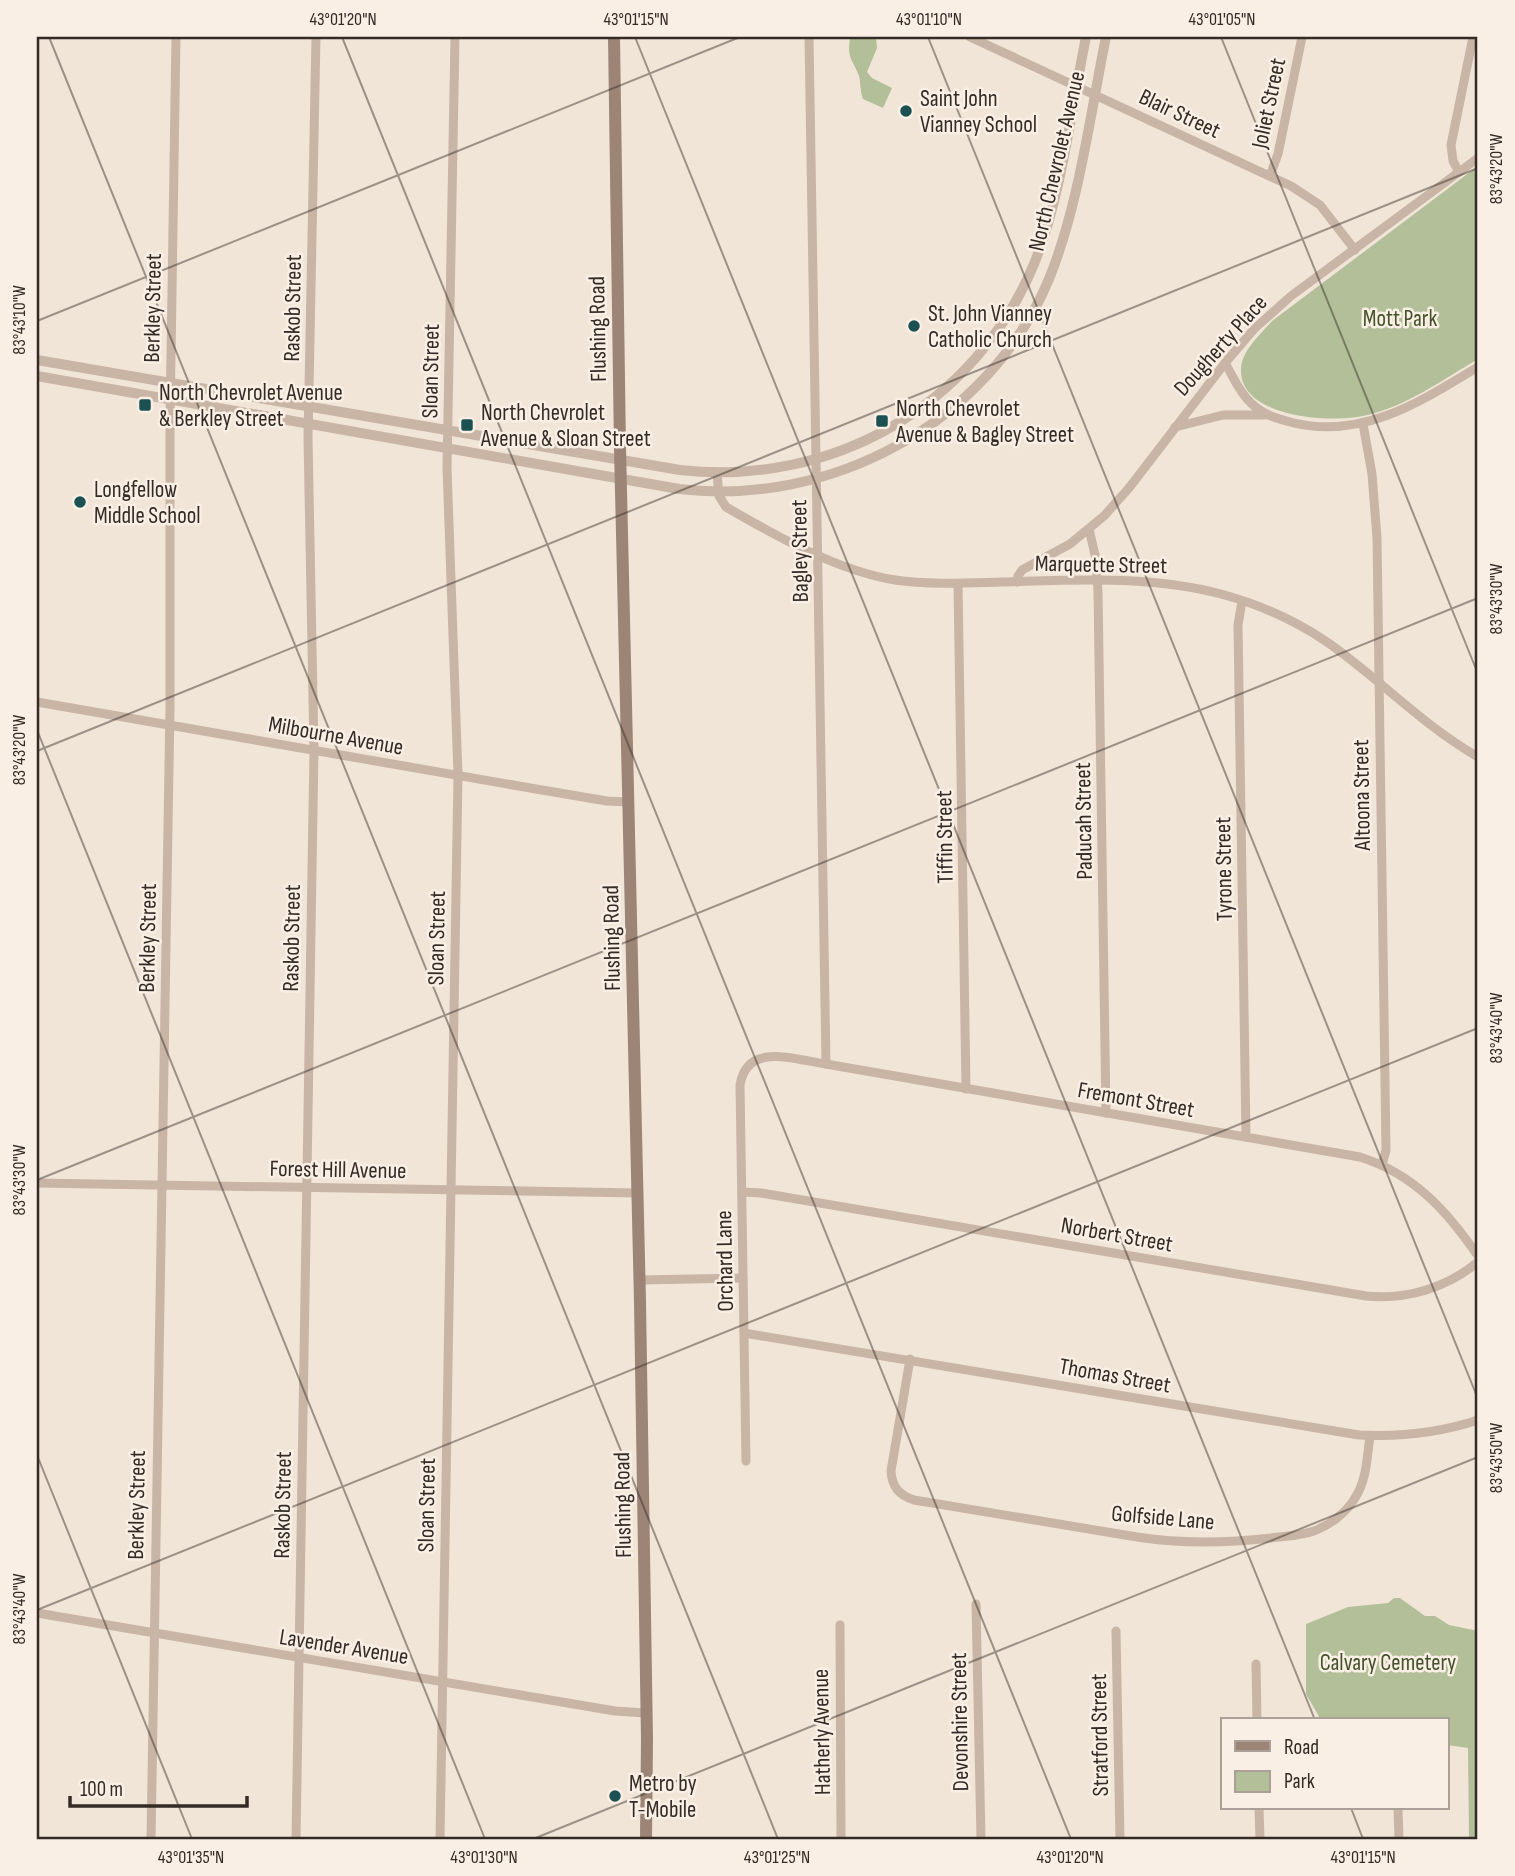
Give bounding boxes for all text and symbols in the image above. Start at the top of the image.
text: 43°01'20"N [309,9,377,30]
text: 43°01'15"N [603,9,669,30]
text: 43°01'10"N [896,9,962,30]
text: 43°01'05"N [1189,9,1255,30]
street label: Joliet Street [1246,55,1292,152]
street label: North Chevrolet Avenue [1023,69,1091,254]
street label: Blair Street [1134,83,1225,145]
place label: Saint John Vianney School [920,85,1037,139]
marker: Saint John Vianney School [898,103,914,119]
text: 83°43'20"W [1486,133,1507,204]
street label: Berkley Street [138,253,168,363]
street label: Raskob Street [278,254,308,362]
street label: Flushing Road [583,276,613,382]
text: 83°43'10"W [9,285,30,355]
street label: Dougherty Place [1168,289,1273,402]
place label: St. John Vianney Catholic Church [928,300,1052,354]
park label: Mott Park [1363,305,1437,333]
marker: St. John Vianney Catholic Church [906,318,922,334]
street label: Sloan Street [416,324,446,419]
place label: North Chevrolet Avenue & Berkley Street [159,379,343,433]
place label: North Chevrolet Avenue & Bagley Street [895,395,1074,449]
marker: North Chevrolet Avenue & Berkley Street [137,397,153,413]
place label: North Chevrolet Avenue & Sloan Street [480,399,651,453]
marker: North Chevrolet Avenue & Bagley Street [874,413,890,429]
marker: North Chevrolet Avenue & Sloan Street [459,417,475,433]
place label: Longfellow Middle School [94,476,201,530]
marker: Longfellow Middle School [72,494,88,510]
street label: Bagley Street [785,499,815,603]
street label: Marquette Street [1035,550,1167,580]
text: 83°43'30"W [1486,563,1507,634]
street label: Milbourne Avenue [266,710,405,762]
text: 83°43'20"W [9,714,30,785]
street label: Altoona Street [1347,739,1377,852]
street label: Paducah Street [1069,762,1099,880]
street label: Tiffin Street [930,790,960,884]
street label: Tyrone Street [1209,817,1239,921]
street label: Berkley Street [133,883,163,993]
street label: Raskob Street [277,884,307,992]
street label: Flushing Road [597,885,627,991]
street label: Sloan Street [422,891,452,986]
text: 83°43'40"W [1486,992,1507,1063]
street label: Fremont Street [1075,1076,1196,1124]
text: 83°43'30"W [9,1144,30,1215]
street label: Forest Hill Avenue [269,1155,407,1185]
street label: Orchard Lane [710,1210,740,1312]
street label: Norbert Street [1059,1211,1175,1259]
street label: Thomas Street [1057,1352,1173,1400]
text: 83°43'50"W [1486,1423,1507,1493]
street label: Berkley Street [122,1450,152,1560]
street label: Raskob Street [268,1451,298,1559]
street label: Flushing Road [608,1452,638,1558]
street label: Sloan Street [412,1458,442,1553]
street label: Golfside Lane [1110,1500,1216,1536]
text: 83°43'40"W [9,1573,30,1644]
street label: Lavender Avenue [277,1623,410,1671]
park label: Calvary Cemetery [1320,1649,1456,1677]
street label: Devonshire Street [945,1652,975,1791]
street label: Hatherly Avenue [807,1669,837,1795]
street label: Stratford Street [1085,1673,1115,1797]
legend [1221,1718,1448,1810]
text: Road [1284,1735,1319,1760]
scale bar [70,1764,247,1808]
text: Park [1284,1769,1315,1794]
place label: Metro by T-Mobile [629,1770,697,1824]
text: 100 m [80,1777,123,1802]
marker: Metro by T-Mobile [607,1788,623,1804]
text: 43°01'35"N [158,1847,224,1868]
text: 43°01'30"N [450,1847,518,1868]
text: 43°01'25"N [744,1847,810,1868]
text: 43°01'20"N [1036,1847,1104,1868]
text: 43°01'15"N [1330,1847,1396,1868]

